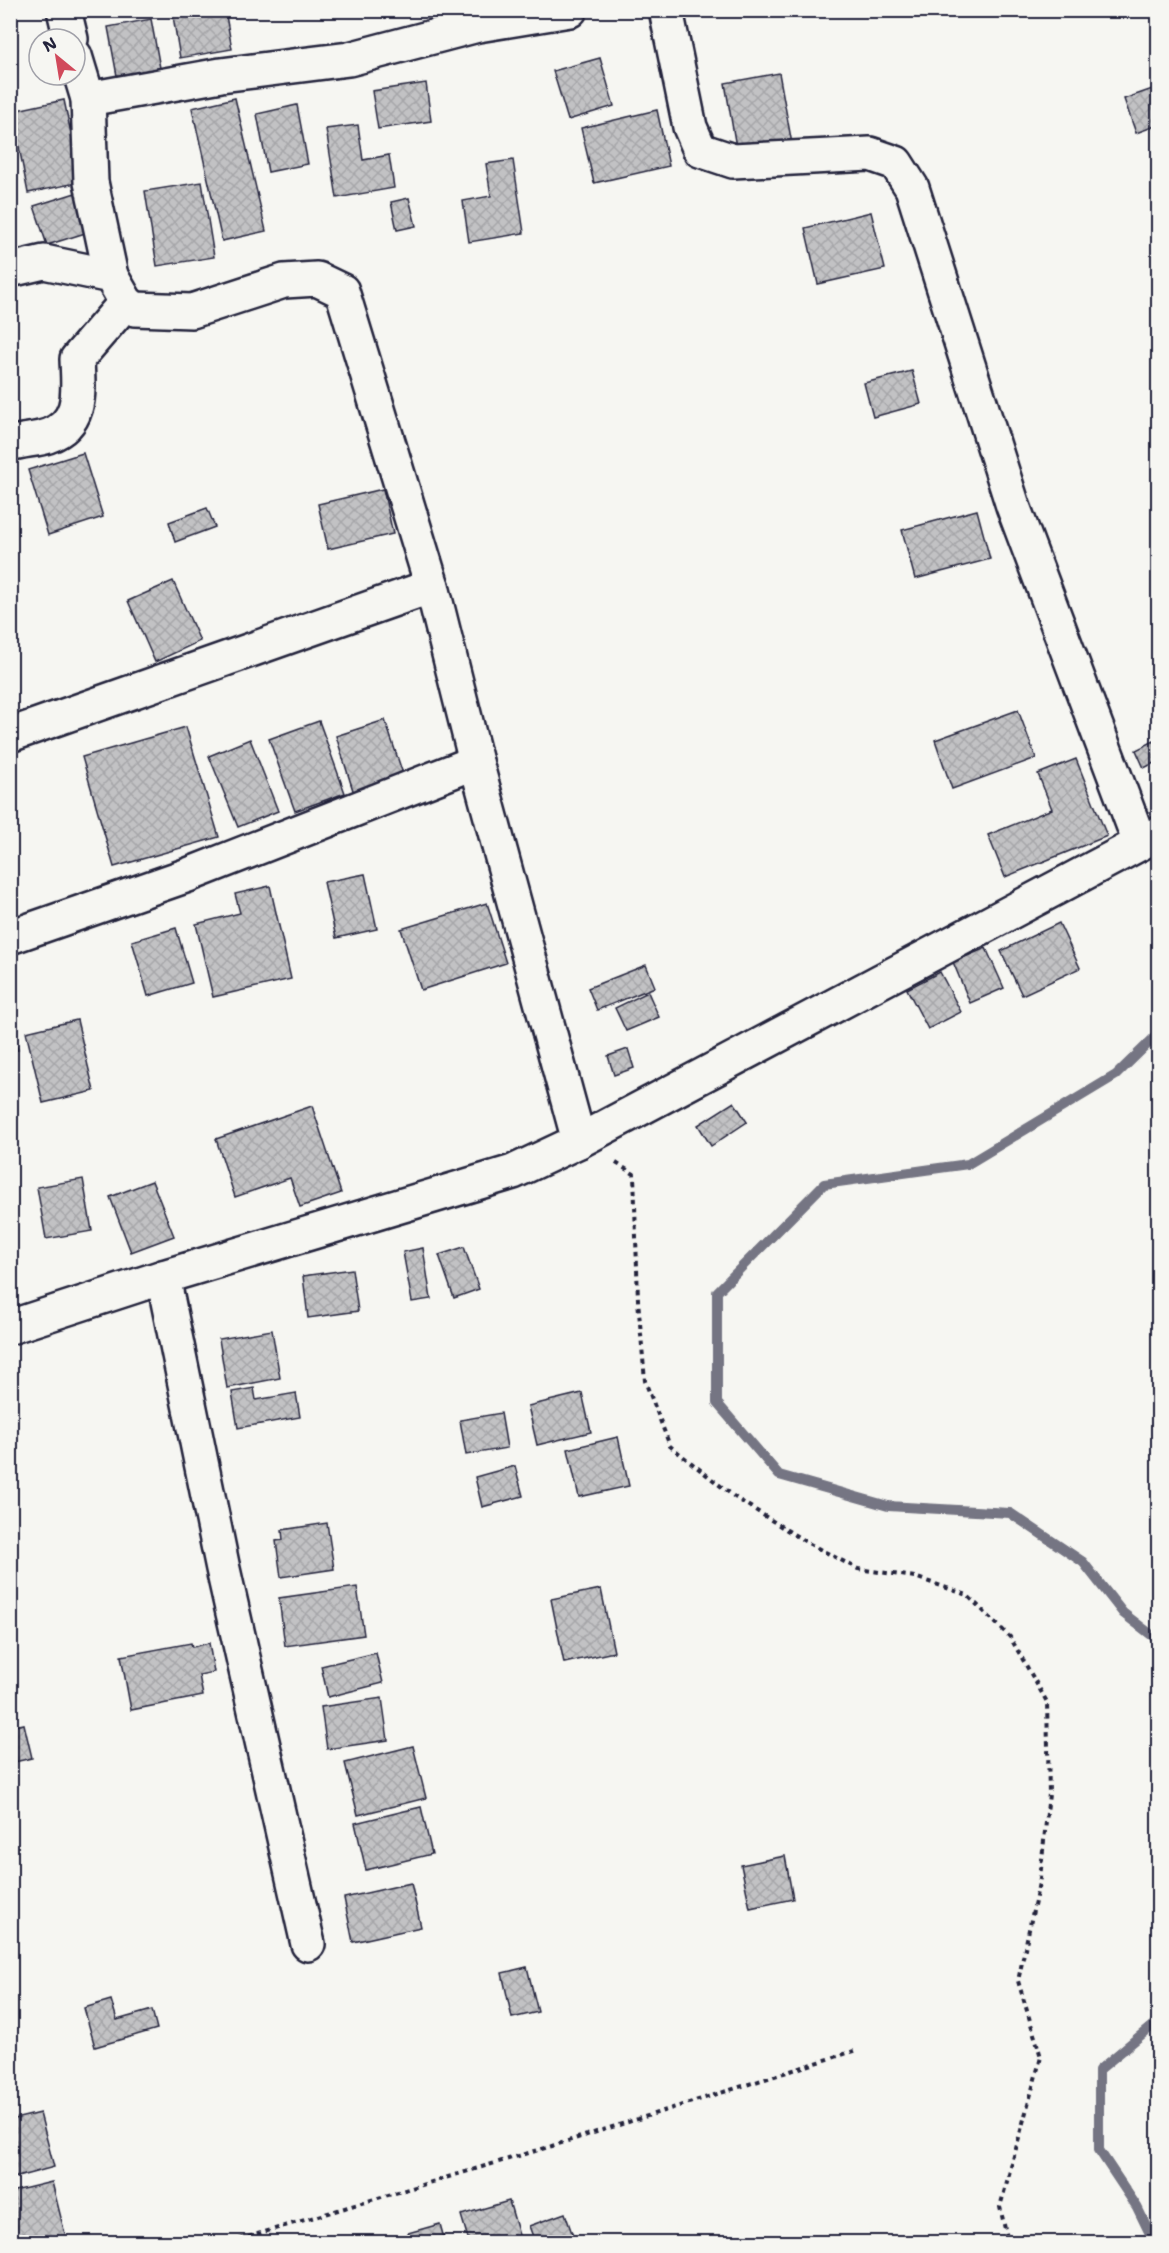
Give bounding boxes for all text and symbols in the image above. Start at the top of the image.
north arrow [27,27,87,87]
text: N [39,32,60,57]

